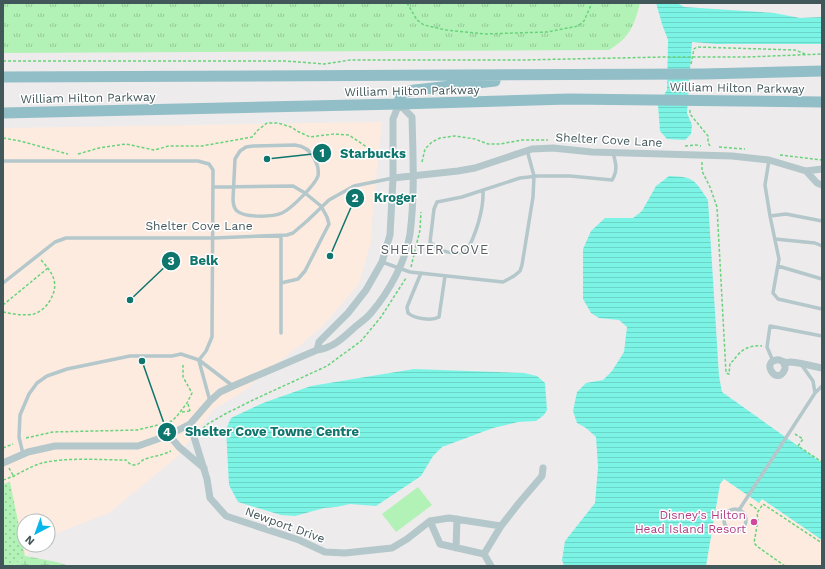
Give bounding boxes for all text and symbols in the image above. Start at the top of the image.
street label: William Hilton Parkway [669,80,805,96]
street label: William Hilton Parkway [344,83,480,99]
street label: William Hilton Parkway [20,90,156,106]
street label: Shelter Cove Lane [555,130,663,150]
callout: Starbucks [312,141,414,166]
text: 1 [319,146,325,160]
text: Starbucks [340,146,406,161]
callout: Kroger [345,185,424,210]
text: Kroger [374,190,417,205]
text: 2 [351,191,359,205]
street label: Shelter Cove Lane [145,219,253,233]
district label: SHELTER COVE [381,242,489,257]
callout: Belk [161,248,226,273]
text: Belk [190,253,219,268]
text: 3 [167,254,175,268]
callout: Shelter Cove Towne Centre [157,419,367,444]
text: Shelter Cove Towne Centre [185,424,360,439]
text: 4 [163,425,171,439]
street label: Newport Drive [243,504,327,546]
place label: Disney's Hilton Head Island Resort [635,508,746,536]
north arrow [16,513,56,553]
marker: Disney's Hilton Head Island Resort [749,517,759,527]
text: N [22,533,37,548]

